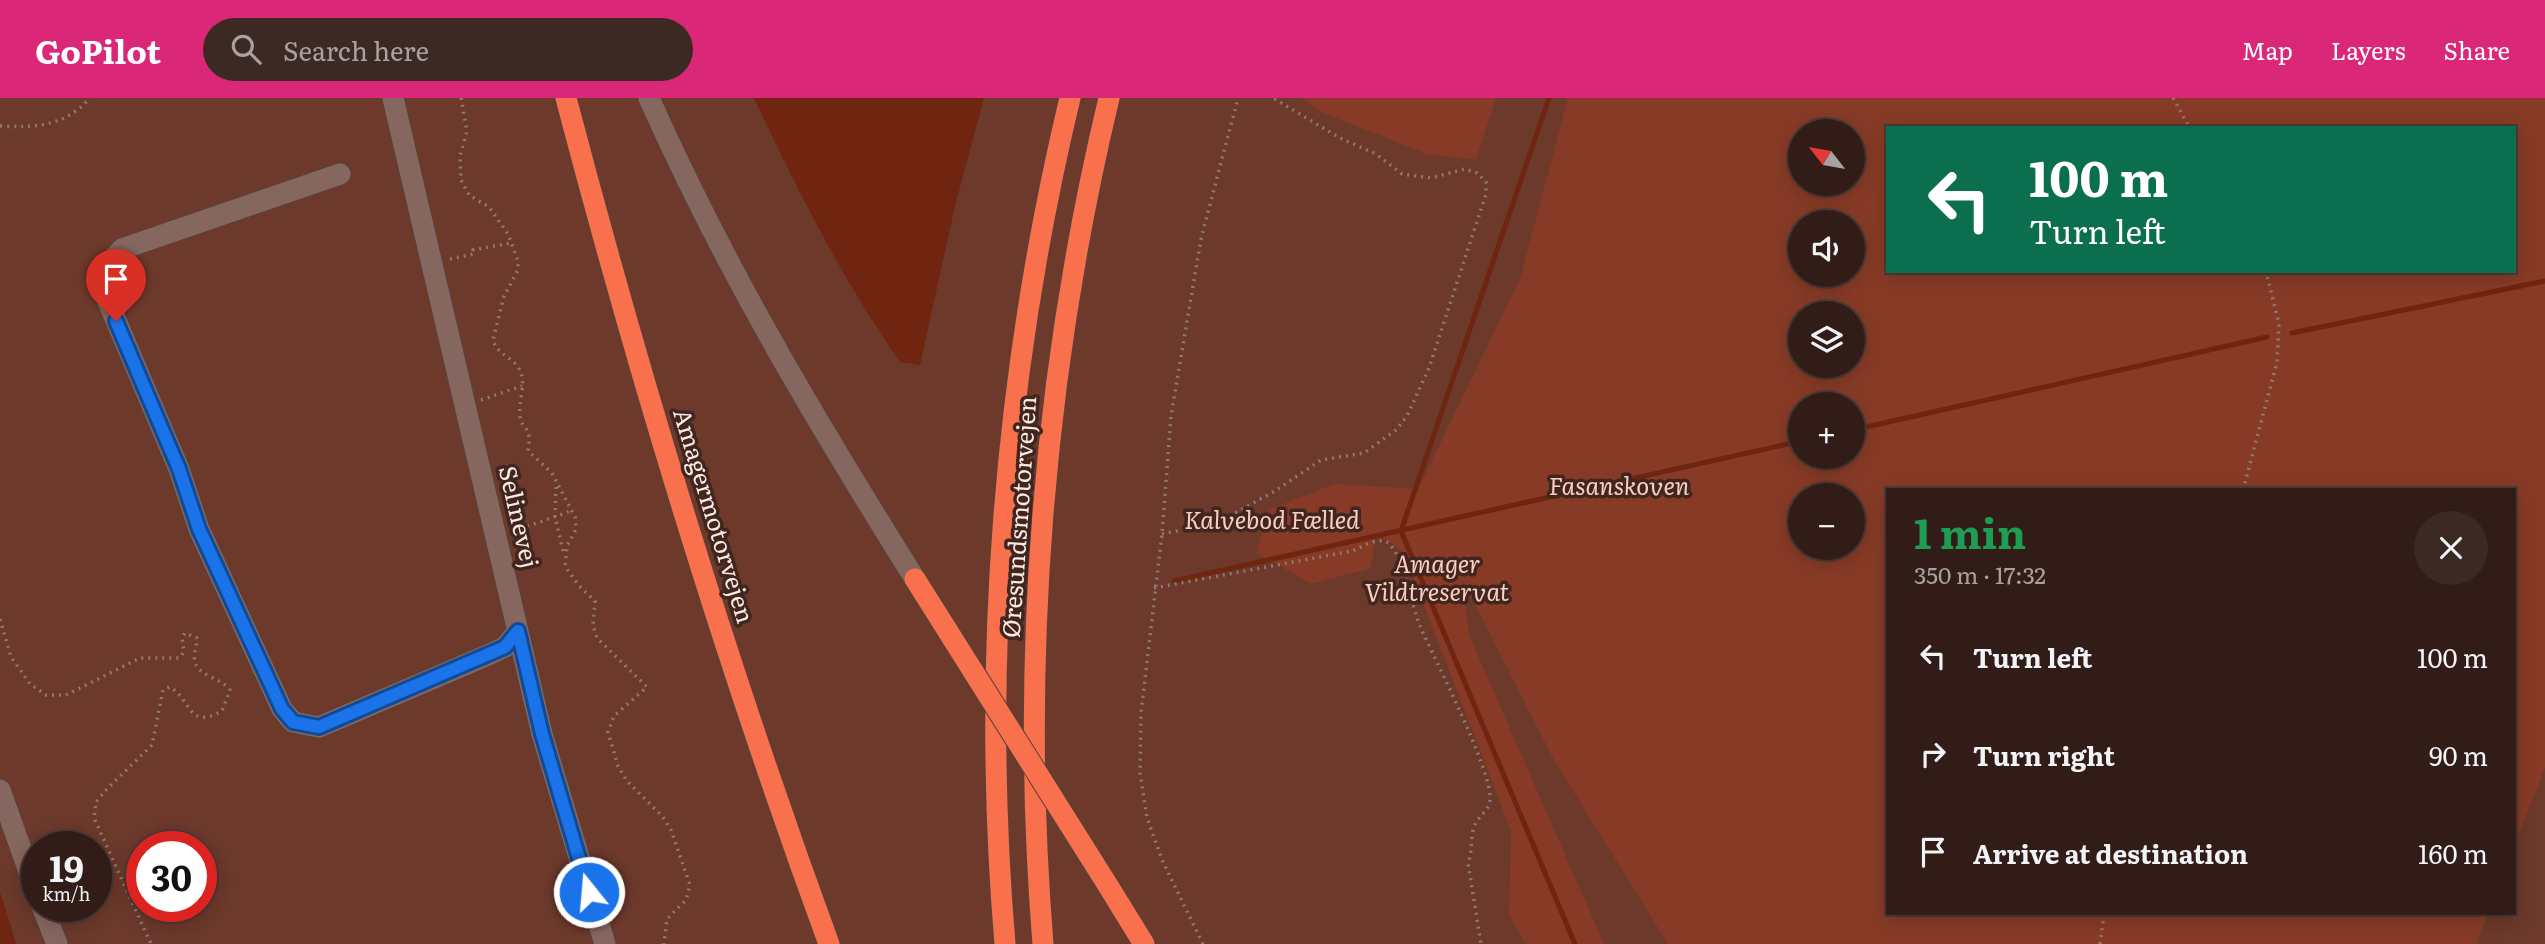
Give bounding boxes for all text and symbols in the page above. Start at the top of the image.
search box [203,18,693,81]
text: GoPilot [35,25,161,74]
icon: search [227,30,265,68]
text: Search here [283,30,429,69]
text: Map [2242,32,2293,67]
text: Layers [2331,32,2405,67]
text: Share [2443,32,2510,67]
north arrow [1788,119,1866,196]
map controls [1788,119,1865,560]
text: 100 m [2029,139,2168,212]
icon: left [1914,154,2005,245]
text: Turn left [2029,206,2166,254]
button: sound [1788,210,1865,287]
pin [86,249,146,321]
icon: arrive [97,260,135,298]
button: layers [1788,301,1865,378]
button: + [1788,392,1865,469]
street label: Øresundsmotorvejen [992,395,1043,639]
street label: Amagermotorvejen [666,404,765,627]
street label: Selinevej [492,462,549,571]
park label: Fasanskoven [1549,467,1689,502]
button: − [1788,483,1865,560]
text: 1 min [1914,500,2026,562]
park label: Kalvebod Fælled [1184,501,1360,536]
button: close [2414,511,2488,585]
park label: Amager Vildtreservat [1365,545,1510,608]
text: 350 m · 17:32 [1914,557,2046,591]
icon: left [1914,637,1952,675]
text: Turn left [1973,637,2092,676]
text: 100 m [2417,637,2488,676]
icon: right [1914,735,1952,773]
text: Turn right [1973,735,2115,774]
text: 90 m [2429,735,2488,774]
speed limit sign: 30 [126,831,217,922]
icon: arrive [1914,833,1952,871]
text: Arrive at destination [1973,833,2248,872]
text: 160 m [2418,833,2488,872]
text: 19 [49,841,84,893]
position arrow [552,855,626,929]
text: km/h [43,880,90,907]

